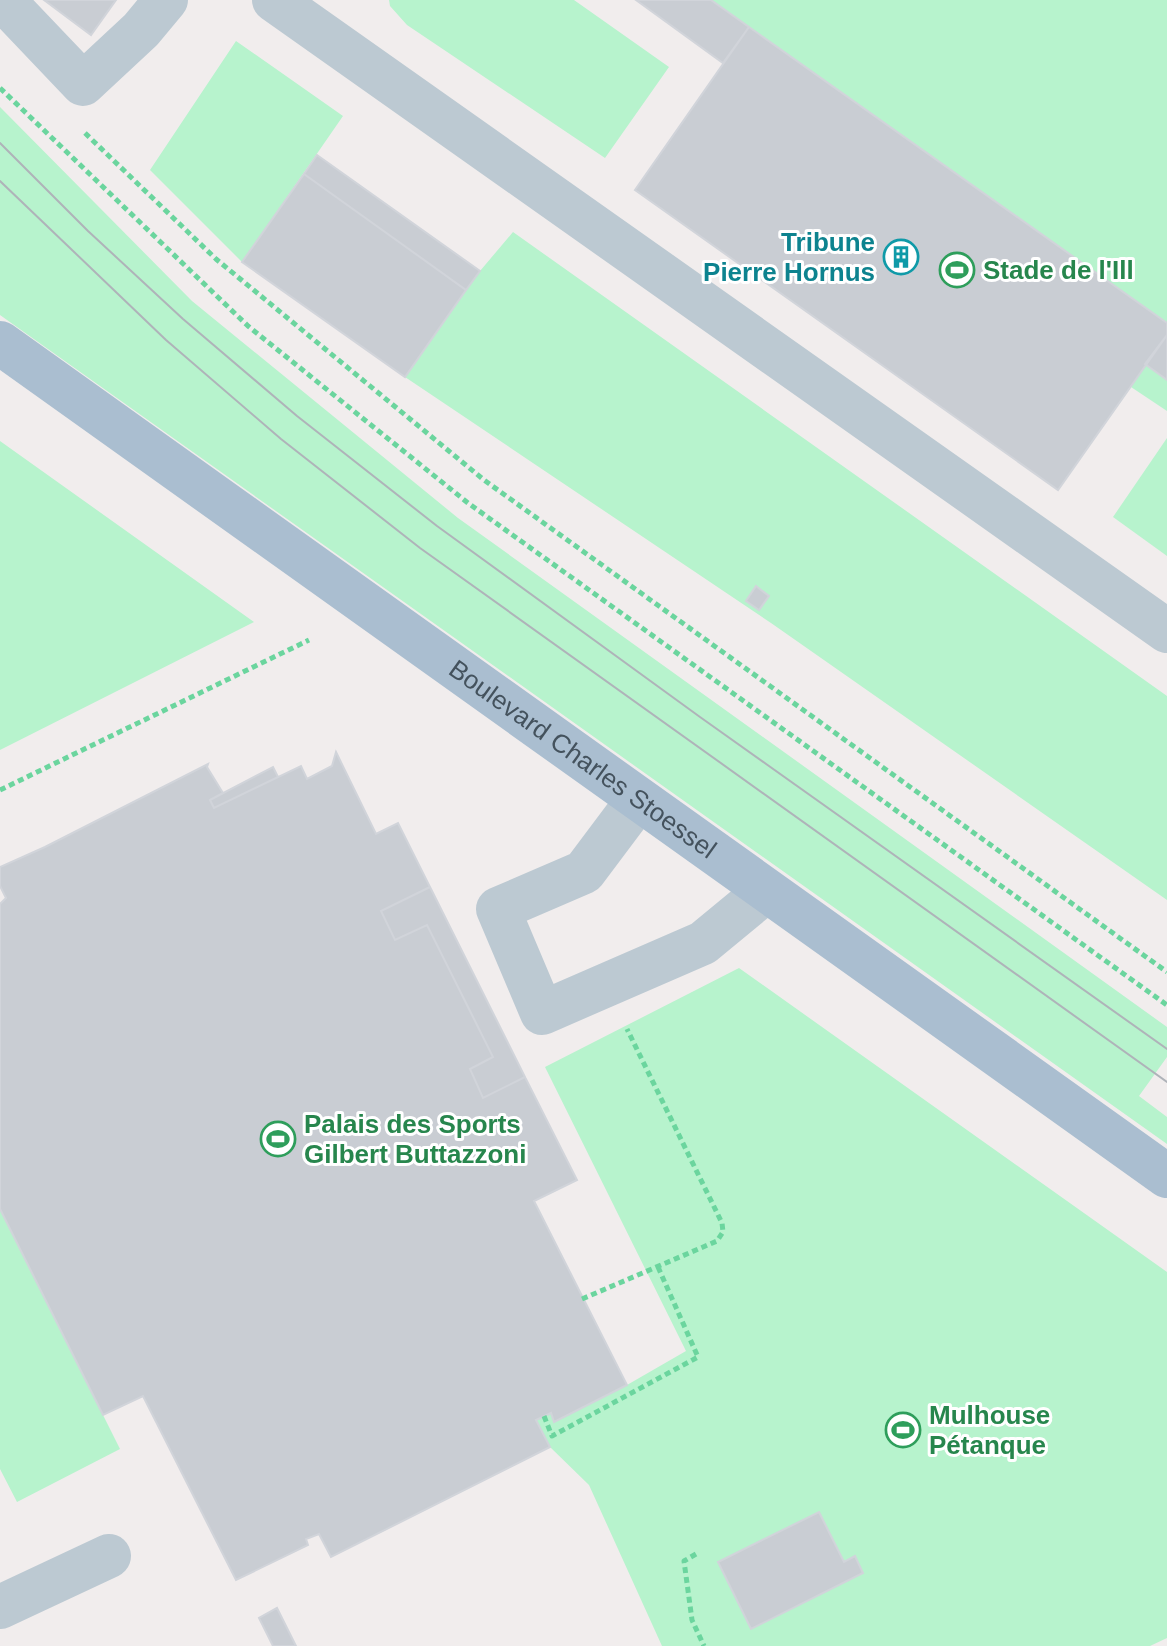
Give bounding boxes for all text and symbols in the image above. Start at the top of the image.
place label: Tribune Pierre Hornus [703,227,875,287]
building icon: Tribune Pierre Hornus [882,238,920,276]
sports icon: Stade de l'Ill [938,251,976,289]
place label: Stade de l'Ill [983,255,1134,285]
street label: Boulevard Charles Stoessel [443,654,722,864]
place label: Palais des Sports Gilbert Buttazzoni [304,1109,526,1169]
sports icon: Palais des Sports Gilbert Buttazzoni [259,1120,297,1158]
place label: Mulhouse Pétanque [929,1400,1050,1460]
sports icon: Mulhouse Pétanque [884,1411,922,1449]

